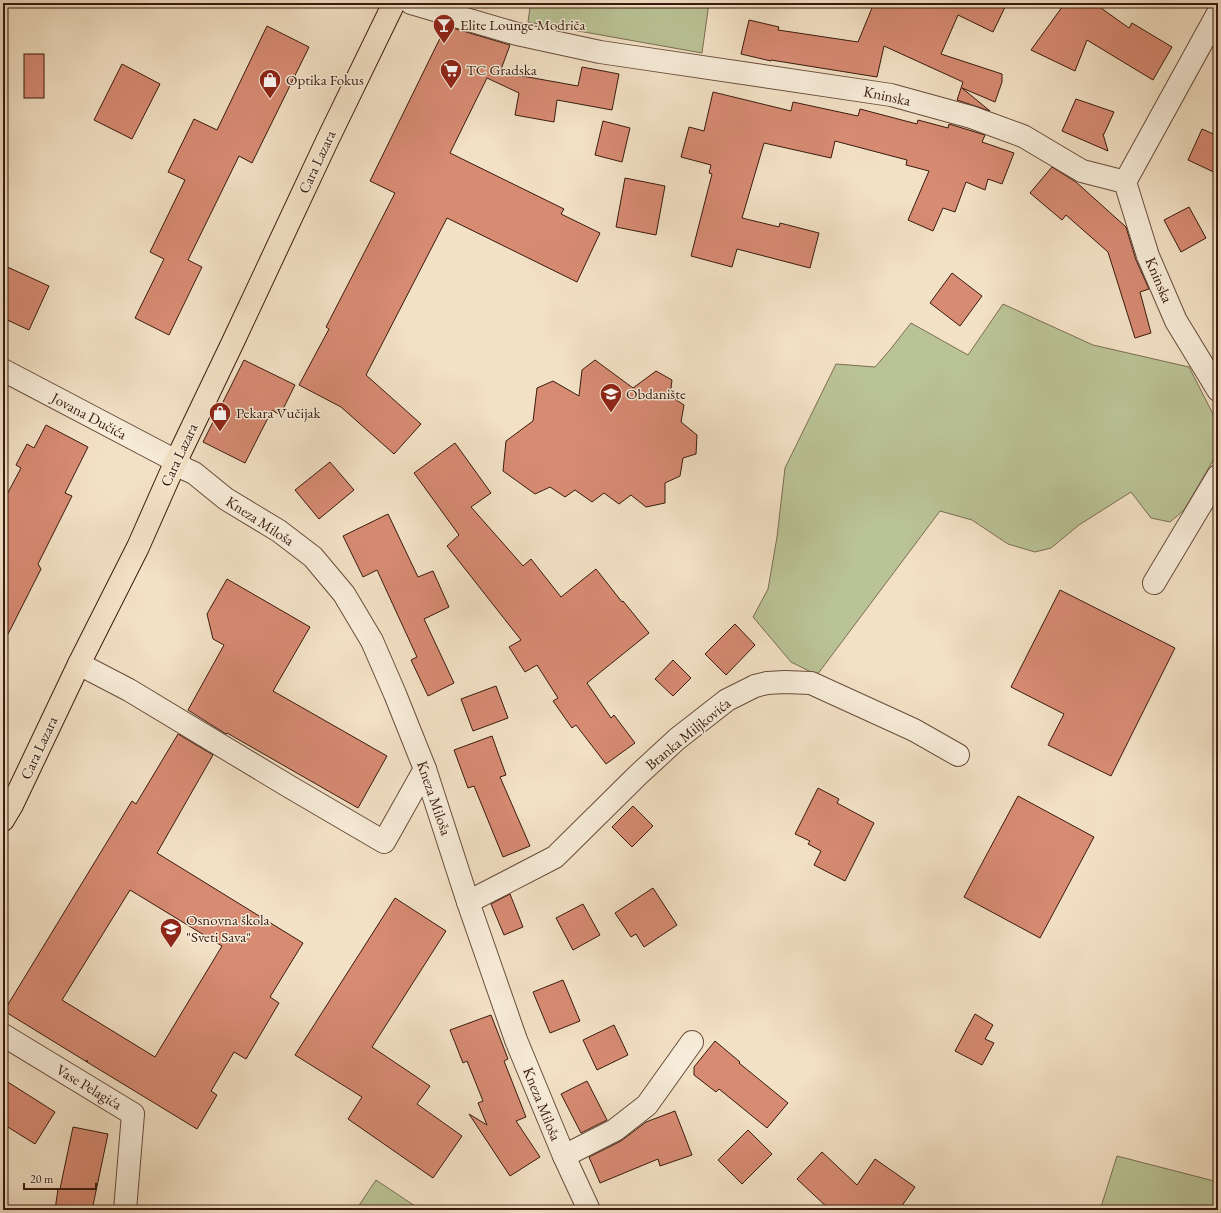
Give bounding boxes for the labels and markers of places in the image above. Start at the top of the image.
bar icon: Elite Lounge Modriča [431,12,457,45]
place label: Elite Lounge Modriča [460,15,585,34]
supermarket icon: TC Gradska [438,57,464,90]
place label: TC Gradska [466,60,537,79]
shop icon: Optika Fokus [257,67,283,100]
place label: Optika Fokus [286,70,364,89]
school or university icon: Obdanište [598,381,624,414]
place label: Obdanište [626,384,686,403]
shop icon: Pekara Vučijak [207,400,233,433]
place label: Pekara Vučijak [236,403,322,422]
place label: Osnovna škola "Sveti Sava" [186,910,270,946]
school or university icon: Osnovna škola "Sveti Sava" [158,916,184,949]

